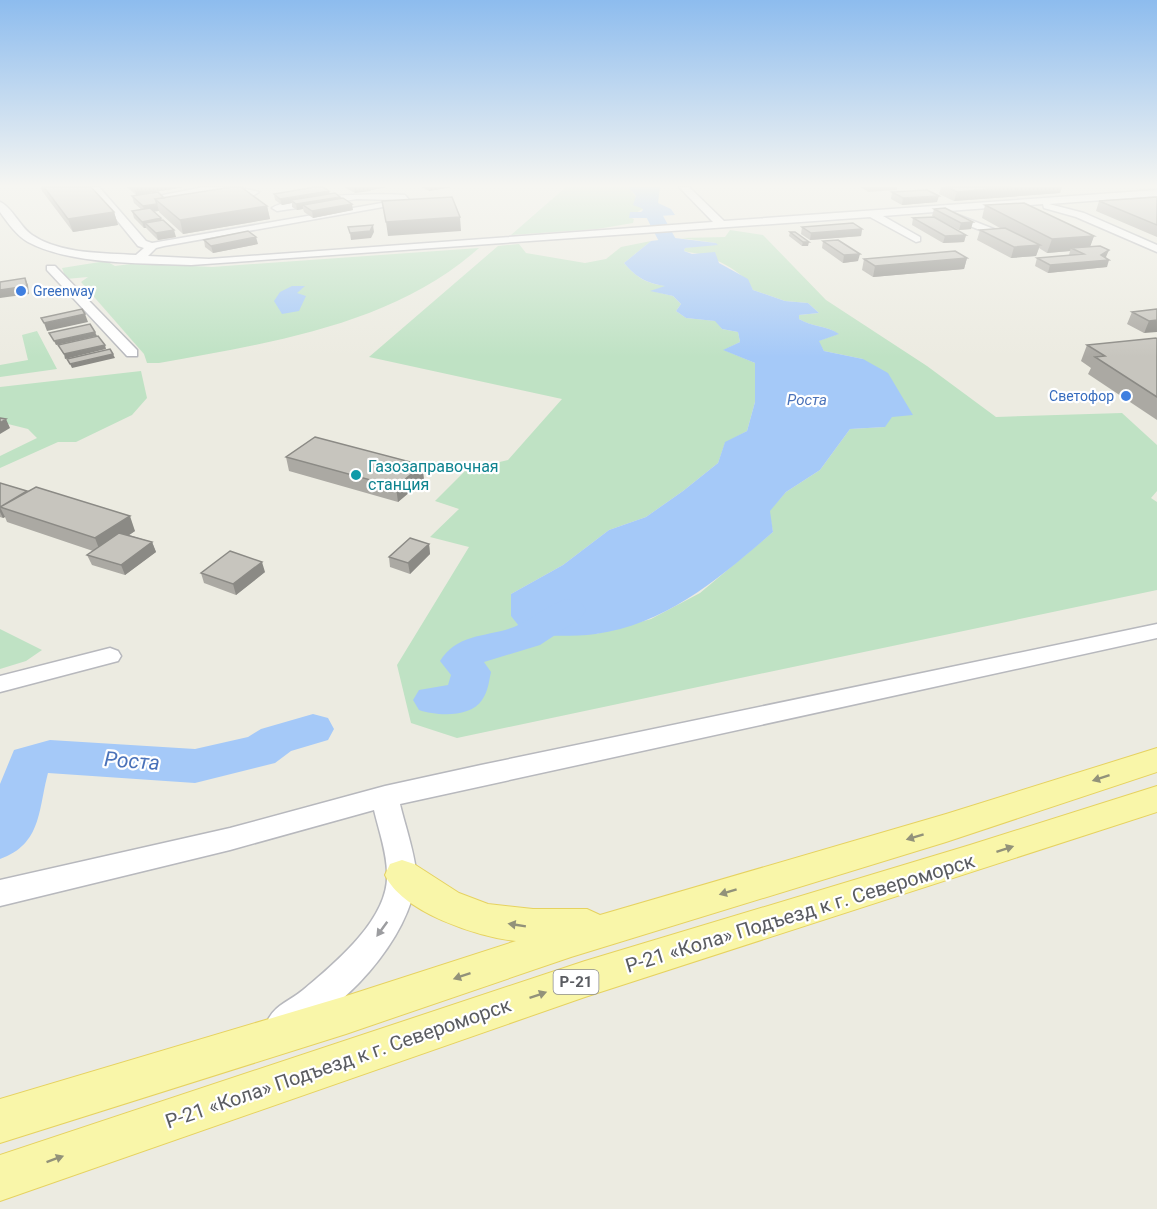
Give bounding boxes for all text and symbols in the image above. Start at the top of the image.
place label: Greenway [33,283,95,299]
marker: Greenway [14,284,28,298]
place label: Светофор [1049,388,1114,404]
marker: Светофор [1119,389,1133,403]
water label: Роста [787,391,827,409]
place label: Газозаправочная станция [368,457,499,494]
marker: Газозаправочная станция [349,468,363,482]
water label: Роста [103,747,161,775]
one-way arrow [1092,774,1110,783]
one-way arrow [906,833,924,842]
one-way arrow [996,844,1014,853]
street label: Р-21 «Кола» Подъезд к г. Североморск [622,848,978,978]
one-way arrow [719,888,737,897]
one-way arrow [376,920,388,936]
one-way arrow [507,920,526,929]
road number: Р-21 [554,970,598,994]
one-way arrow [453,972,471,981]
one-way arrow [529,990,547,1000]
street label: Р-21 «Кола» Подъезд к г. Североморск [162,992,514,1134]
one-way arrow [46,1153,64,1163]

